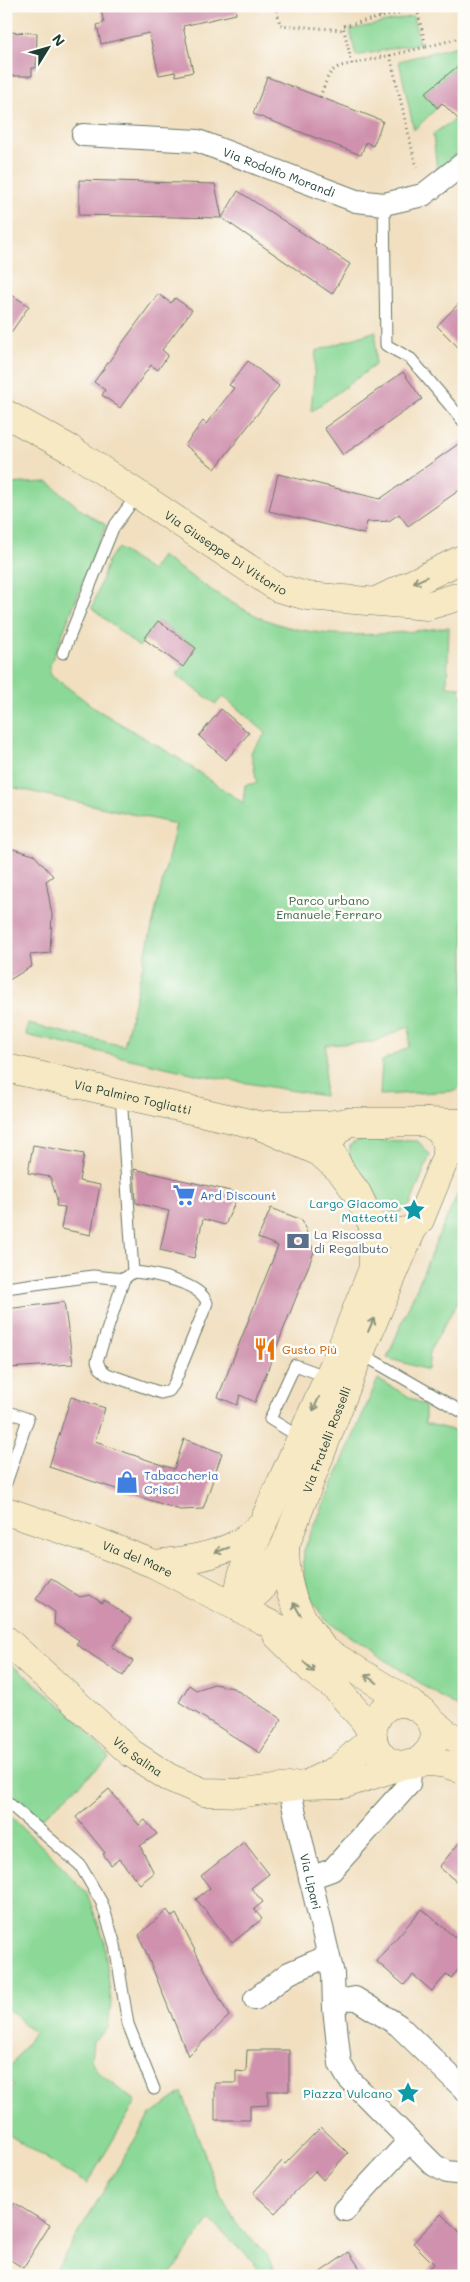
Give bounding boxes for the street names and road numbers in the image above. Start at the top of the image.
street label: Via Rodolfo Morandi [221,143,338,200]
street label: Via Giuseppe Di Vittorio [162,507,288,598]
street label: Via Palmiro Togliatti [72,1076,193,1118]
street label: Via Fratelli Rosselli [298,1384,354,1495]
street label: Via del Mare [100,1537,176,1580]
street label: Via Salina [110,1733,166,1780]
street label: Via Lipari [297,1852,325,1911]

